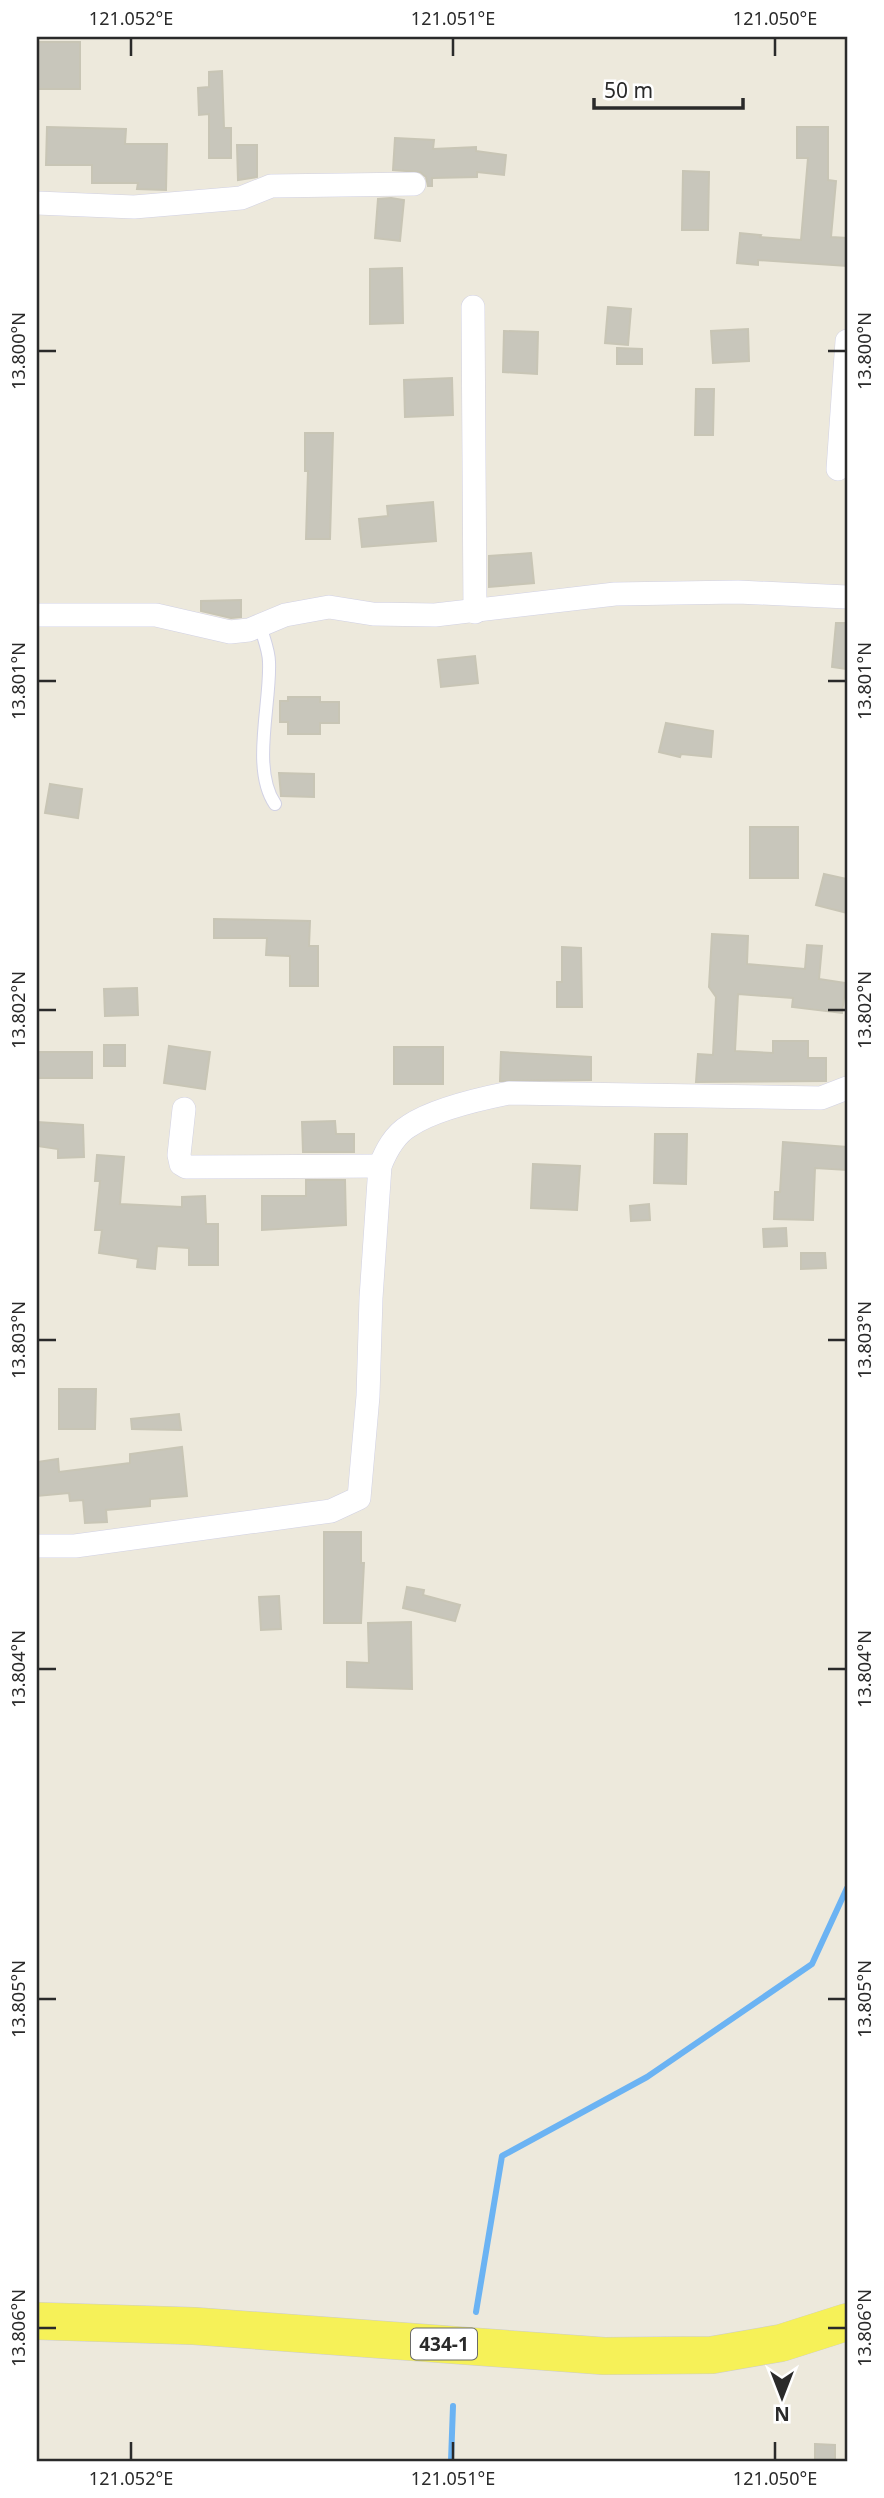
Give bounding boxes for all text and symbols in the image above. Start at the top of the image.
text: 121.052°E [89,6,173,30]
text: 121.051°E [411,6,495,30]
text: 121.050°E [733,6,817,30]
scale bar [594,66,742,110]
text: 50 m [604,76,653,104]
text: 13.800°N [6,312,30,390]
text: 13.800°N [852,312,876,390]
text: 13.801°N [6,642,30,720]
text: 13.801°N [852,642,876,720]
text: 13.802°N [6,971,30,1049]
text: 13.802°N [852,971,876,1049]
text: 13.803°N [6,1301,30,1379]
text: 13.803°N [852,1301,876,1379]
text: 13.804°N [6,1630,30,1708]
text: 13.804°N [852,1630,876,1708]
text: 13.805°N [6,1960,30,2038]
text: 13.805°N [852,1960,876,2038]
text: 13.806°N [6,2289,30,2367]
text: 13.806°N [852,2289,876,2367]
road number: 434-1 [411,2328,477,2360]
north arrow [748,2362,818,2432]
text: N [774,2401,790,2427]
text: 121.052°E [89,2466,173,2490]
text: 121.051°E [411,2466,495,2490]
text: 121.050°E [733,2466,817,2490]

